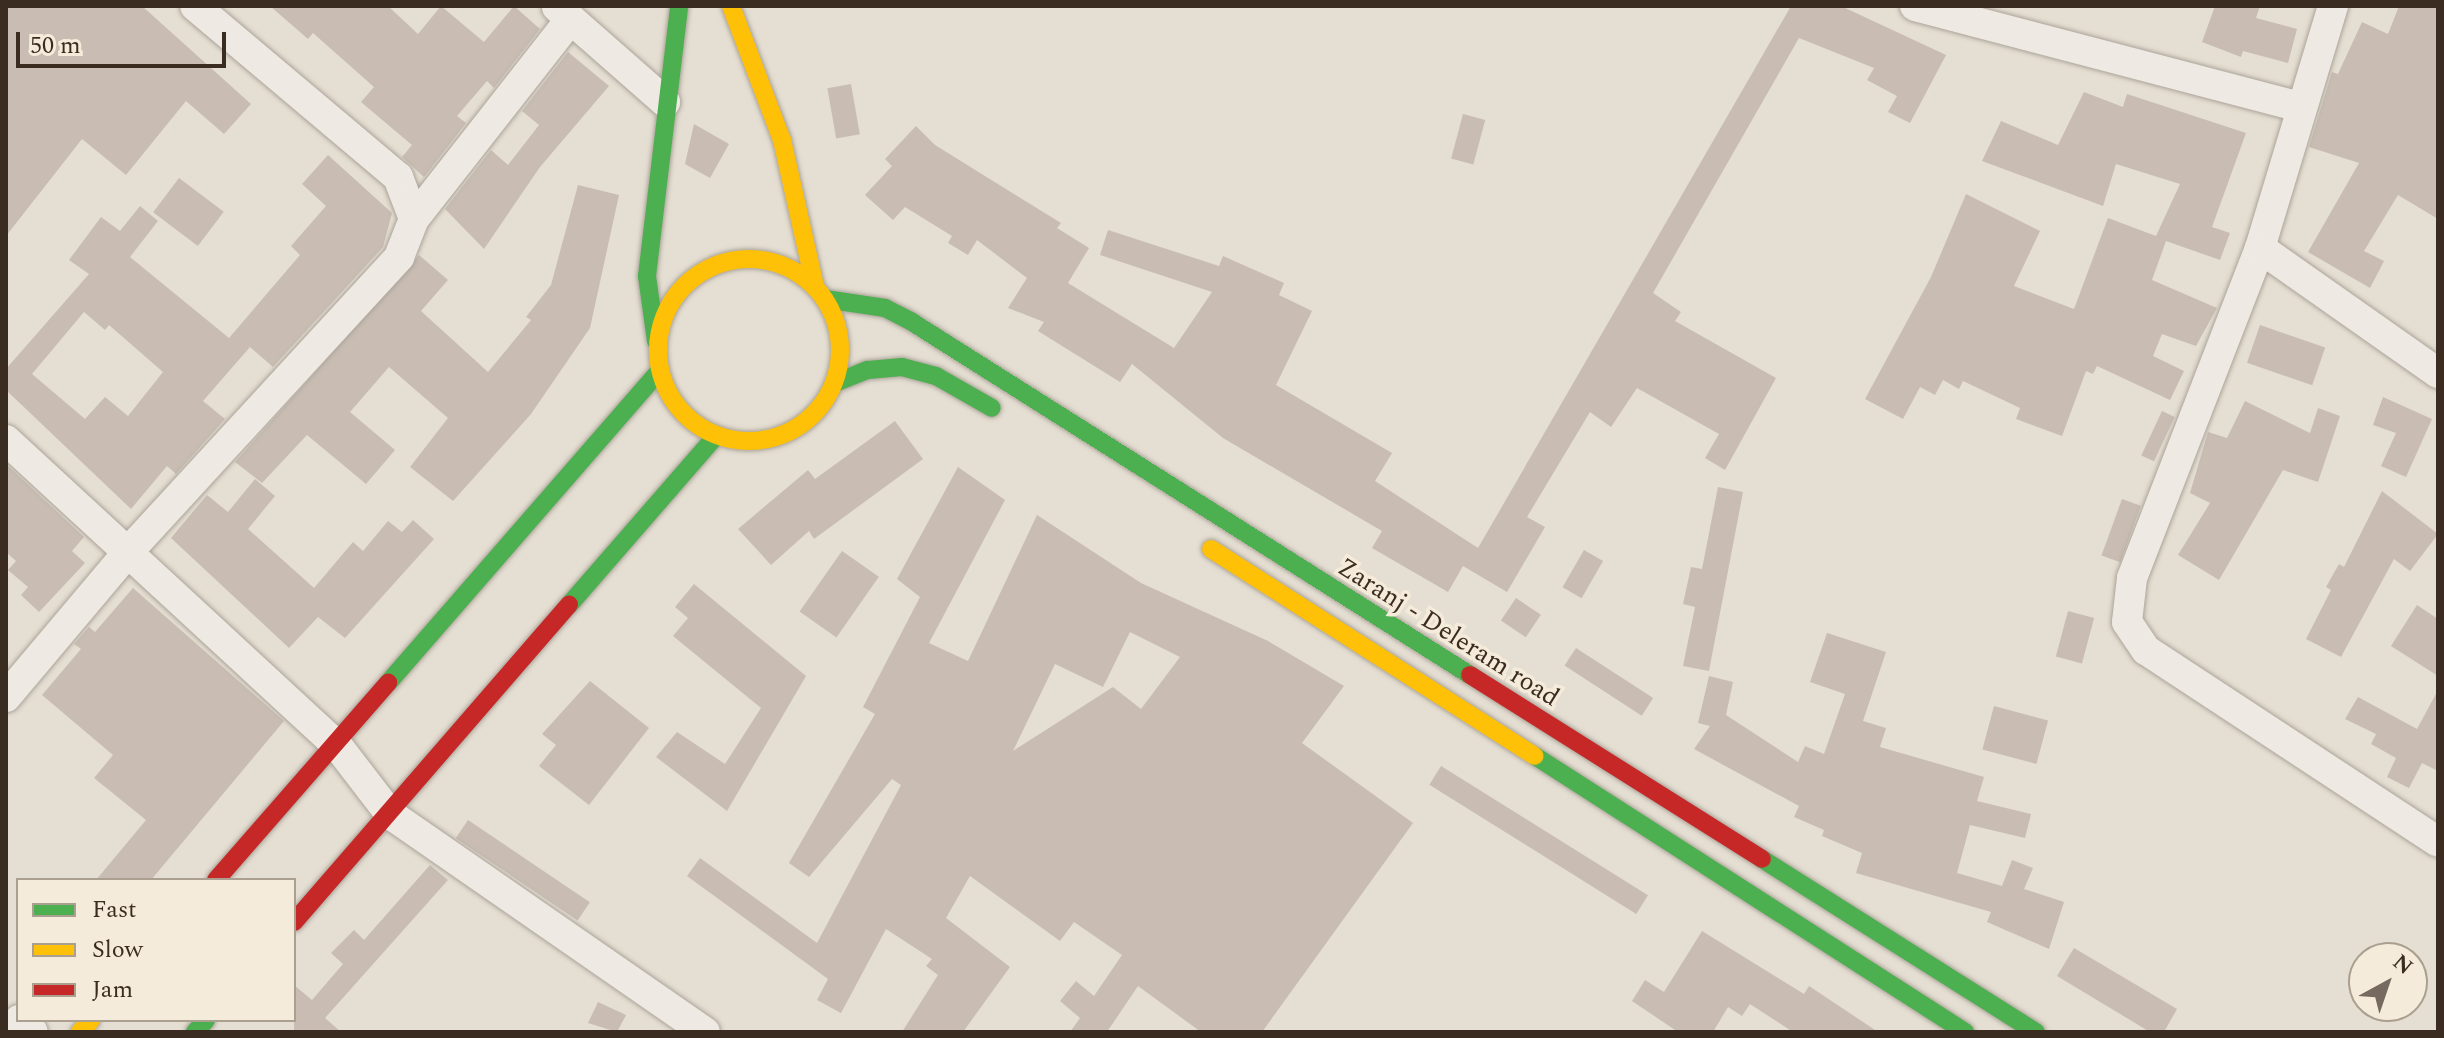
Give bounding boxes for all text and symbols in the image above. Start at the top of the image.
scale bar [20,16,230,66]
text: 50 m [30,28,81,64]
street label: Zaranj - Deleram road [1331,552,1565,714]
legend [16,878,296,1022]
text: Fast [92,892,137,928]
text: Slow [92,932,143,968]
north arrow [2348,942,2428,1022]
text: N [2385,946,2420,983]
text: Jam [92,972,133,1008]

